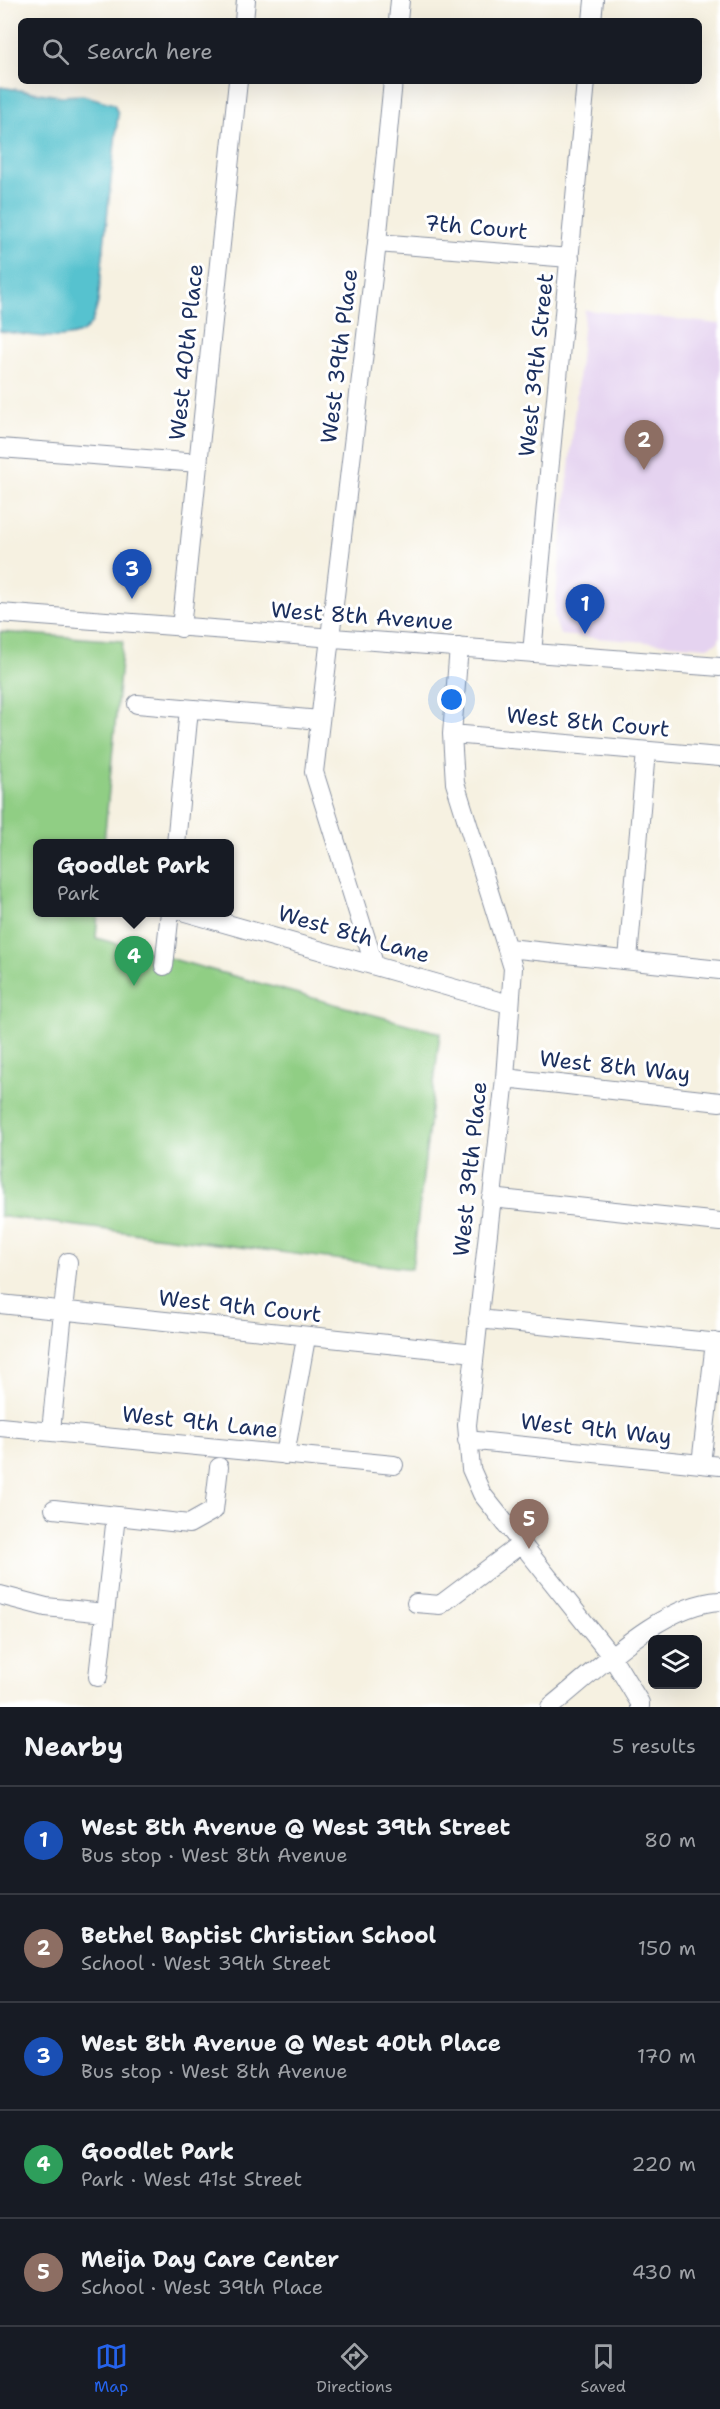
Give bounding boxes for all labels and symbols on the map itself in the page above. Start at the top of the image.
street label: 7th Court [423,208,529,246]
street label: West 40th Place [162,262,210,442]
street label: West 39th Place [314,267,364,445]
street label: West 39th Street [512,272,560,458]
pin: 2 [624,420,664,470]
pin: 3 [112,550,152,599]
pin: 1 [566,584,604,634]
street label: West 8th Avenue [270,595,454,637]
your location [437,685,466,714]
street label: West 8th Court [505,700,671,744]
street label: West 8th Lane [275,898,433,970]
pin: 4 [114,936,154,986]
street label: West 8th Way [538,1044,692,1088]
street label: West 39th Place [446,1080,494,1258]
street label: West 9th Court [157,1283,323,1329]
street label: West 9th Lane [120,1399,280,1445]
street label: West 9th Way [519,1407,673,1451]
pin: 5 [510,1500,548,1549]

